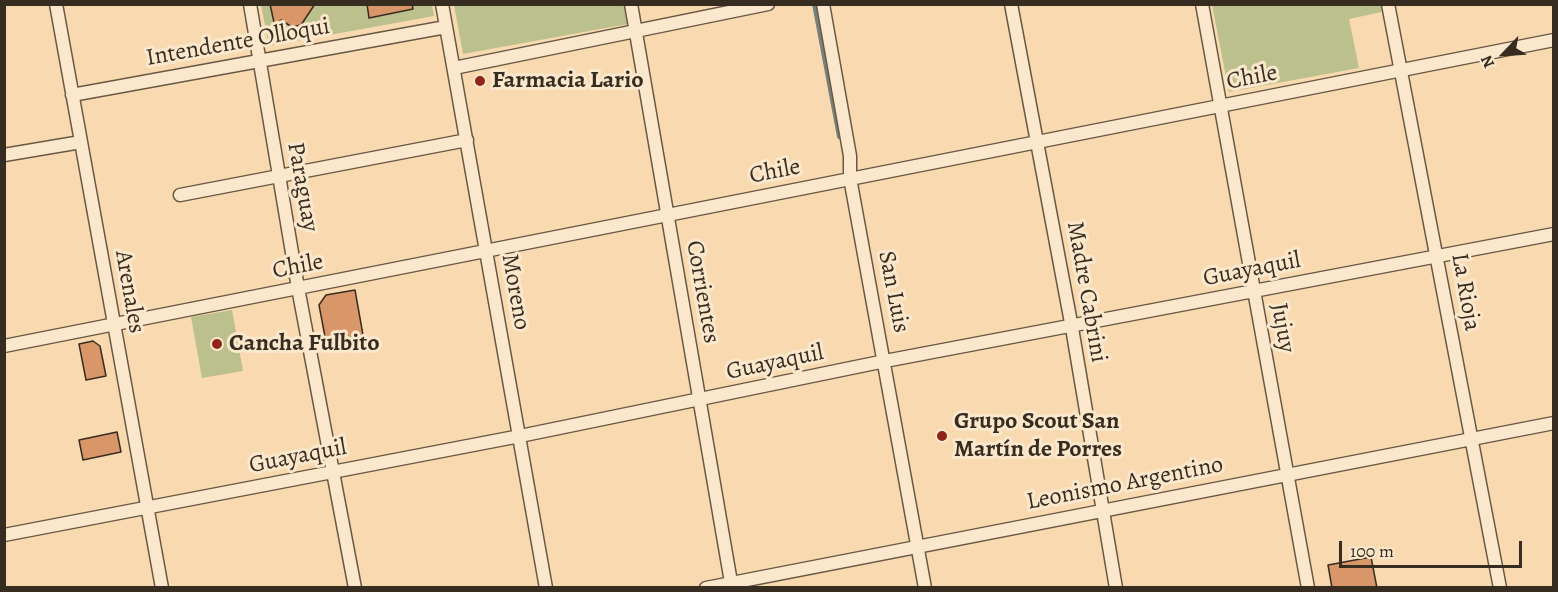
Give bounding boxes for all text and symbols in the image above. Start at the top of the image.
street label: Intendente Olloqui [144,13,332,73]
north arrow [1474,24,1534,84]
text: N [1475,52,1500,72]
street label: Chile [1224,59,1280,97]
place label: Farmacia Lario [492,67,644,95]
marker: Farmacia Lario [473,74,487,88]
street label: Paraguay [280,140,324,234]
street label: Chile [747,153,803,191]
street label: Madre Cabrini [1059,219,1113,365]
street label: Corrientes [679,238,725,346]
street label: Guayaquil [1201,246,1303,294]
street label: Arenales [108,248,150,336]
street label: Chile [270,248,326,286]
street label: San Luis [871,249,915,335]
street label: La Rioja [1444,251,1486,333]
street label: Moreno [494,252,536,332]
street label: Jujuy [1263,301,1301,355]
place label: Cancha Fulbito [229,330,380,358]
marker: Cancha Fulbito [210,337,224,351]
street label: Guayaquil [724,339,826,387]
place label: Grupo Scout San Martín de Porres [954,408,1122,464]
marker: Grupo Scout San Martín de Porres [935,429,949,443]
street label: Guayaquil [247,433,349,481]
street label: Leonismo Argentino [1024,451,1226,517]
scale bar [1342,529,1525,567]
text: 100 m [1350,539,1394,563]

